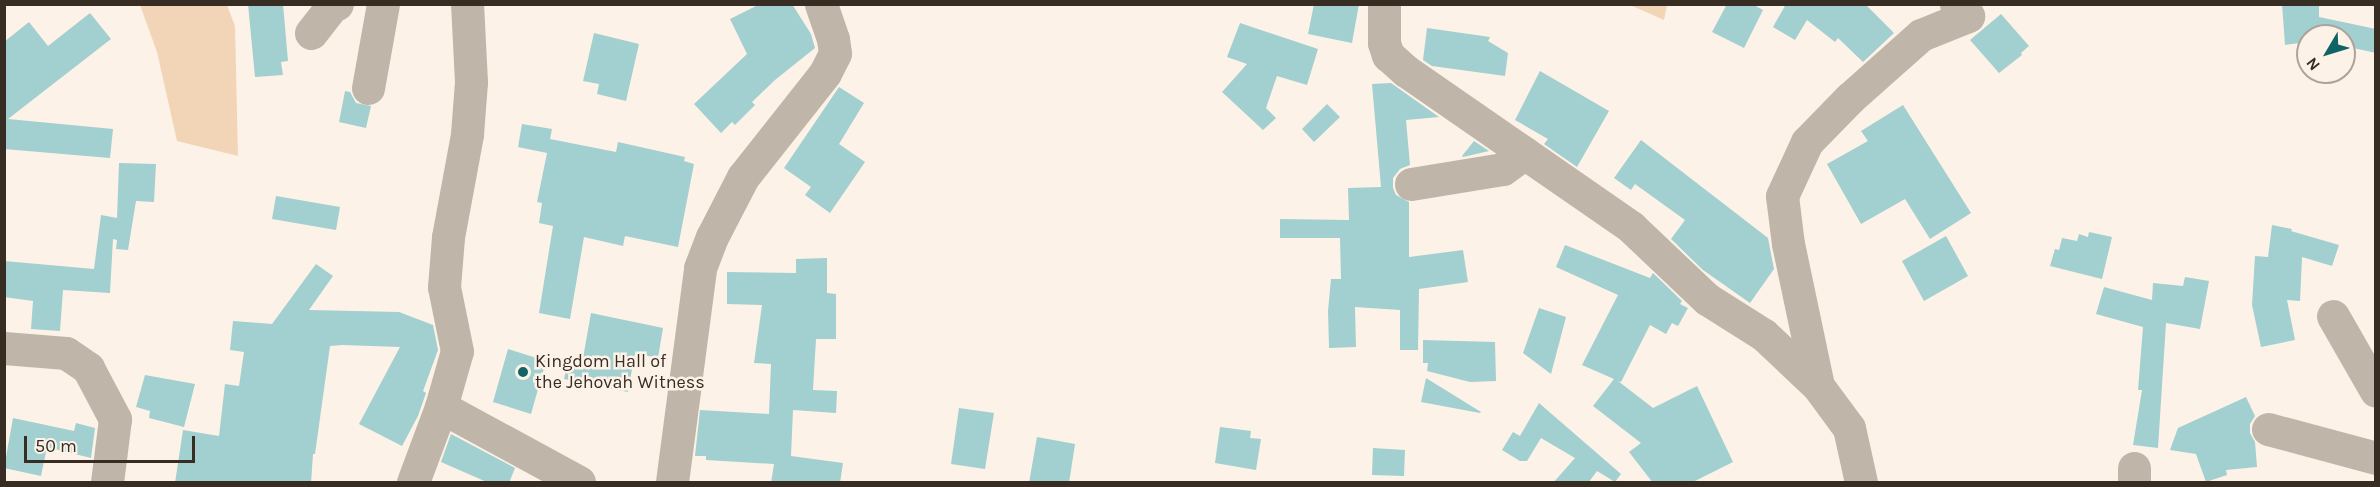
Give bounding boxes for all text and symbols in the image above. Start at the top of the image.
north arrow [2296,24,2356,84]
text: N [2302,54,2324,75]
place label: Kingdom Hall of the Jehovah Witness [535,351,705,394]
marker: Kingdom Hall of the Jehovah Witness [516,365,530,379]
scale bar [27,424,198,462]
text: 50 m [35,435,77,457]

